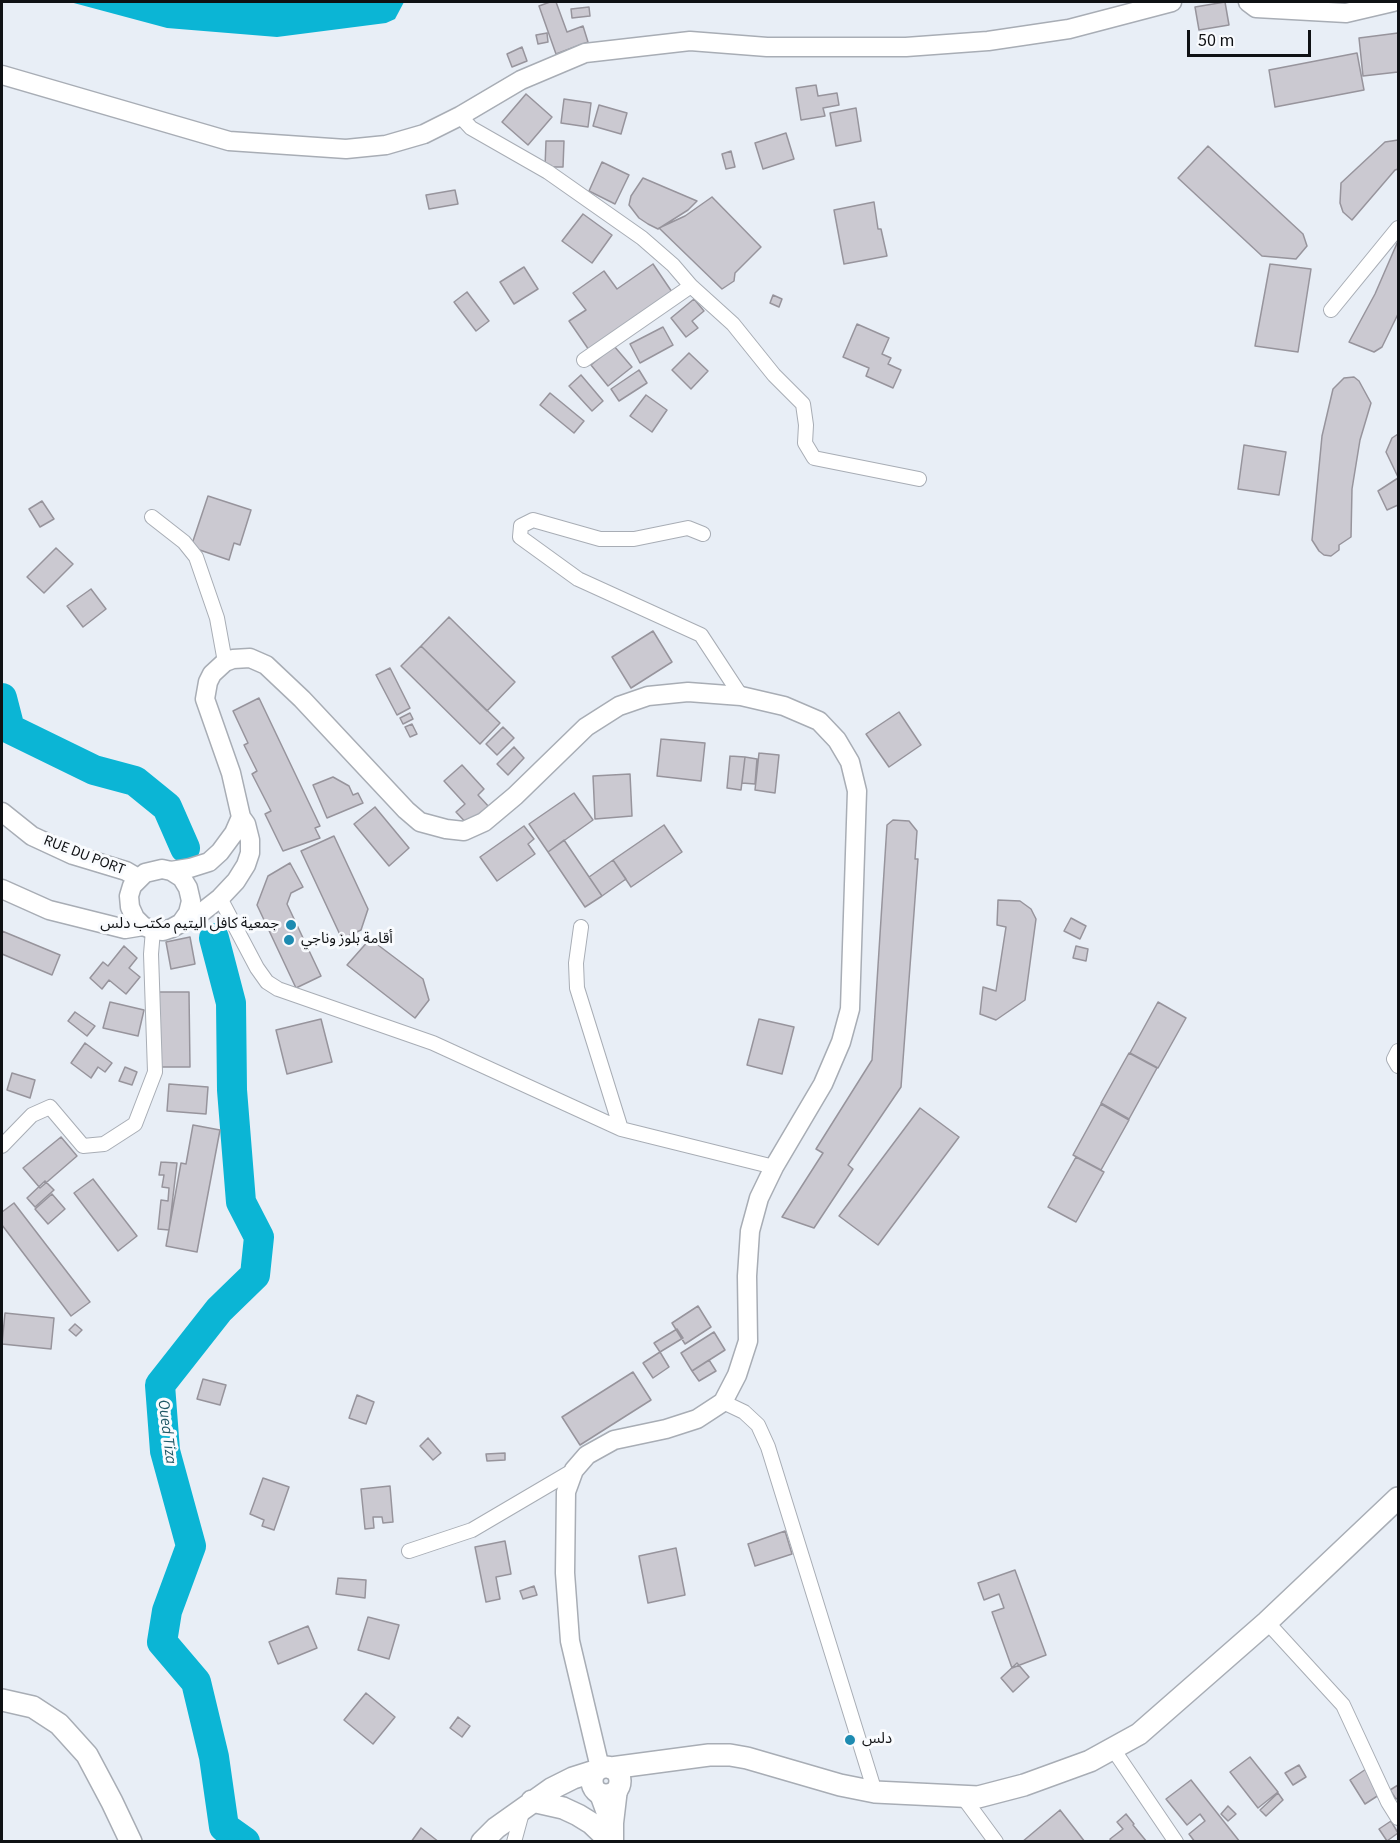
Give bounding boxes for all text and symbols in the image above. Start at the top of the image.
scale bar [1190,18,1314,56]
text: 50 m [1198,28,1234,53]
street label: RUE DU PORT [41,832,127,880]
place label: جمعية كافل اليتيم مكتب دلس [100,916,279,934]
marker: جمعية كافل اليتيم مكتب دلس [284,918,298,932]
place label: أقامة بلوز وناجي [301,931,393,949]
marker: أقامة بلوز وناجي [282,933,296,947]
water label: Oued Tiza [153,1399,179,1465]
place label: دلس [862,1731,892,1749]
marker: دلس [843,1733,857,1747]

